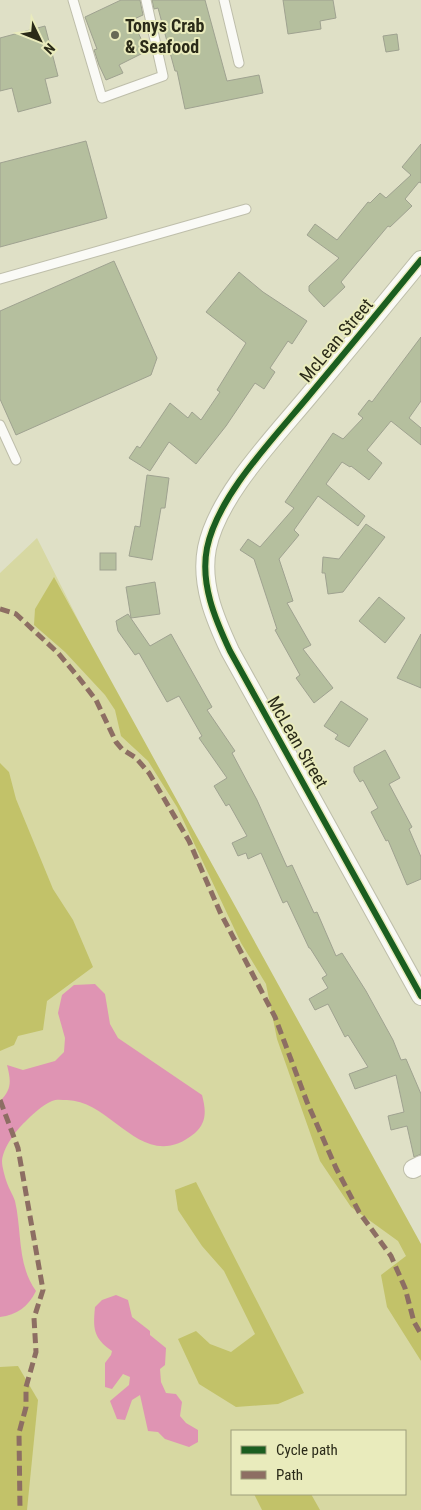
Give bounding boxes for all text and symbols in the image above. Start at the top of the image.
north arrow [15,15,65,65]
place label: Tonys Crab & Seafood [125,15,205,57]
marker: Tonys Crab & Seafood [109,29,121,41]
text: N [41,40,58,57]
street label: McLean Street [295,294,377,386]
street label: McLean Street [263,692,333,792]
legend [231,1430,406,1495]
text: Cycle path [276,1441,338,1459]
text: Path [276,1466,303,1484]

